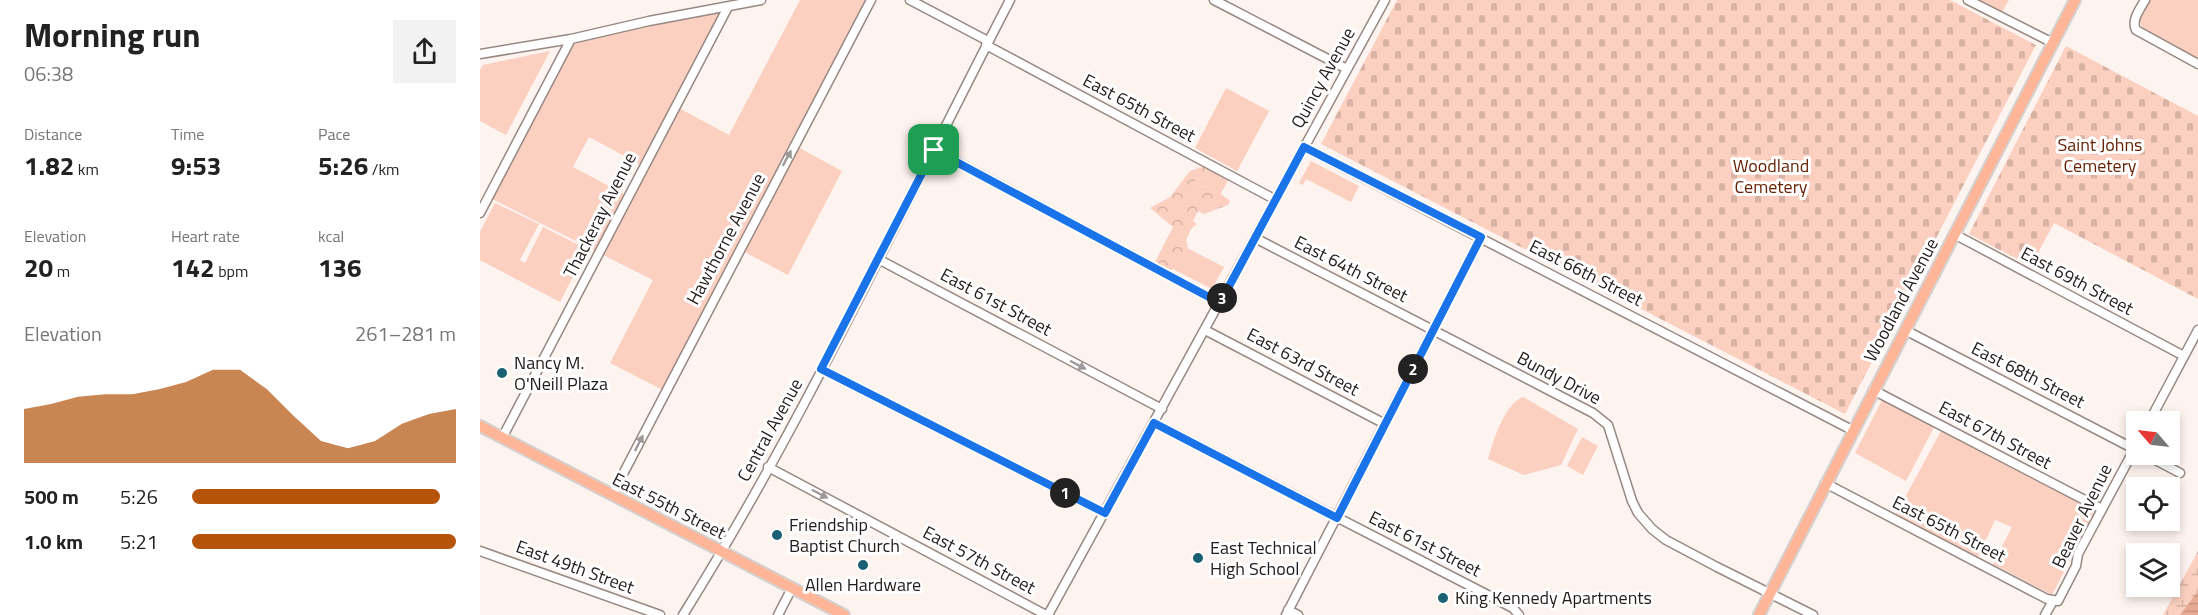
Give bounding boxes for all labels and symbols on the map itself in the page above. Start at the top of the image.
street label: Quincy Avenue [1284,22,1361,133]
street label: East 65th Street [1078,66,1201,149]
pin [908,124,959,175]
park label: Saint Johns Cemetery [2058,131,2142,179]
street label: Thackeray Avenue [556,147,643,282]
one-way arrow [782,149,792,166]
park label: Woodland Cemetery [1733,152,1809,200]
street label: Hawthorne Avenue [679,168,772,309]
street label: East 64th Street [1290,228,1413,309]
street label: East 66th Street [1525,232,1648,313]
street label: Woodland Avenue [1857,233,1945,366]
street label: East 69th Street [2016,239,2139,322]
street label: East 61st Street [936,261,1057,343]
pin: 3 [1207,283,1237,313]
street label: East 63rd Street [1242,321,1365,403]
street label: East 68th Street [1967,334,2090,415]
street label: Bundy Drive [1512,344,1606,411]
place label: Nancy M. O'Neill Plaza [514,349,608,397]
pin: 2 [1398,354,1428,384]
one-way arrow [1070,360,1087,370]
marker: Nancy M. O'Neill Plaza [495,366,509,380]
street label: Central Avenue [730,373,809,486]
street label: East 67th Street [1934,393,2057,476]
north arrow [2126,411,2180,465]
one-way arrow [634,434,644,451]
street label: Beaver Avenue [2045,459,2118,573]
street label: East 55th Street [608,465,731,546]
pin: 1 [1050,478,1080,508]
street label: East 65th Street [1888,488,2011,569]
one-way arrow [811,489,828,499]
street label: East 61st Street [1364,504,1487,584]
place label: Friendship Baptist Church [789,511,900,559]
street label: East 57th Street [918,518,1041,601]
marker: Friendship Baptist Church [770,528,784,542]
street label: East 49th Street [512,533,639,601]
place label: East Technical High School [1210,534,1317,582]
marker: East Technical High School [1191,551,1205,565]
marker: Allen Hardware [856,558,870,572]
place label: Allen Hardware [805,571,921,598]
place label: King Kennedy Apartments [1455,584,1652,611]
marker: King Kennedy Apartments [1436,591,1450,605]

